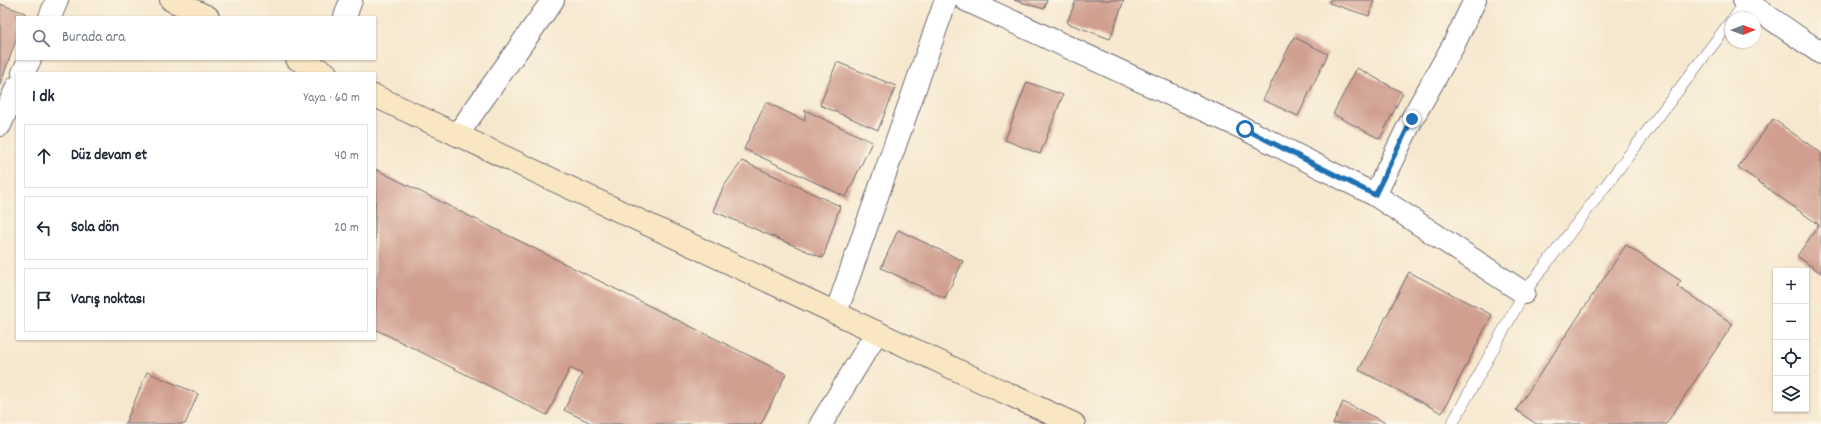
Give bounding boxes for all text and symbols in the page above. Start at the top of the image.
north arrow [1725,12,1761,48]
search box [16,16,376,60]
icon: search [30,27,52,49]
text: Burada ara [62,27,125,49]
text: 1 dk [32,86,55,110]
text: Yaya · 60 m [303,89,360,108]
route end [1403,110,1421,128]
route start [1236,120,1254,138]
icon: ahead [33,145,55,167]
text: Düz devam et [71,145,147,167]
text: 40 m [335,147,359,166]
icon: left [33,217,55,239]
text: Sola dön [71,217,119,239]
text: 20 m [334,219,359,238]
map controls [1773,268,1809,412]
button: + [1773,268,1809,304]
icon: arrive [33,289,55,311]
text: Varış noktası [71,289,145,311]
button: − [1773,304,1809,340]
button: locate [1773,340,1809,376]
button: layers [1773,376,1809,412]

